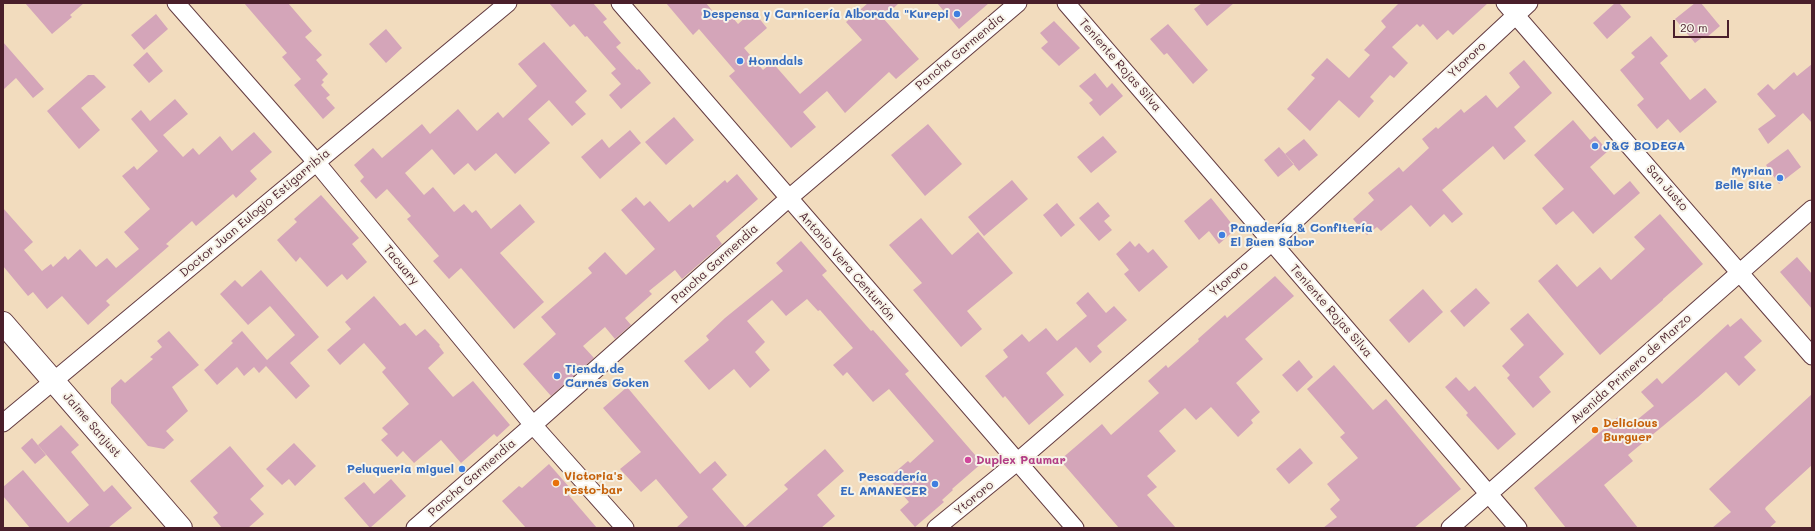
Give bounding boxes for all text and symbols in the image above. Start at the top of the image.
place label: Despensa y Carnicería Alborada "Kurepi [703,7,949,21]
marker: Despensa y Carnicería Alborada "Kurepi [952,9,962,19]
street label: Pancha Garmendia [913,11,1007,93]
scale bar [1675,12,1731,38]
street label: Teniente Rojas Silva [1076,16,1164,114]
text: 20 m [1680,19,1708,35]
street label: Ytororo [1445,39,1489,81]
place label: Honndals [748,54,803,68]
marker: Honndals [735,56,745,66]
place label: J&G BODEGA [1603,139,1685,153]
marker: J&G BODEGA [1590,141,1600,151]
street label: Doctor Juan Eulogio Estigarribia [177,146,333,280]
street label: San Justo [1643,162,1691,214]
place label: Myrian Belle Site [1715,164,1772,192]
marker: Myrian Belle Site [1775,173,1785,183]
street label: Antonio Vera Centurión [796,209,898,323]
street label: Pancha Garmendia [669,221,761,307]
place label: Panadería & Confitería El Buen Sabor [1230,221,1373,249]
marker: Panadería & Confitería El Buen Sabor [1217,230,1227,240]
street label: Tacuary [380,242,422,288]
street label: Ytororo [1207,258,1251,300]
street label: Teniente Rojas Silva [1287,262,1375,360]
street label: Avenida Primero de Marzo [1568,311,1694,427]
place label: Tienda de Carnes Goken [565,362,649,390]
marker: Tienda de Carnes Goken [552,371,562,381]
street label: Jaime Sanjust [60,390,124,460]
place label: Delicious Burguer [1603,416,1657,444]
marker: Delicious Burguer [1590,425,1600,435]
street label: Pancha Garmendia [425,436,519,520]
place label: Duplex Paumar [976,453,1066,467]
marker: Duplex Paumar [963,455,973,465]
place label: Peluqueria miguel [347,462,454,476]
marker: Peluqueria miguel [457,464,467,474]
place label: Victoria's resto-bar [564,469,623,497]
place label: Pescadería EL AMANECER [840,470,927,498]
marker: Victoria's resto-bar [551,478,561,488]
street label: Ytororo [951,478,997,518]
marker: Pescadería EL AMANECER [930,479,940,489]

